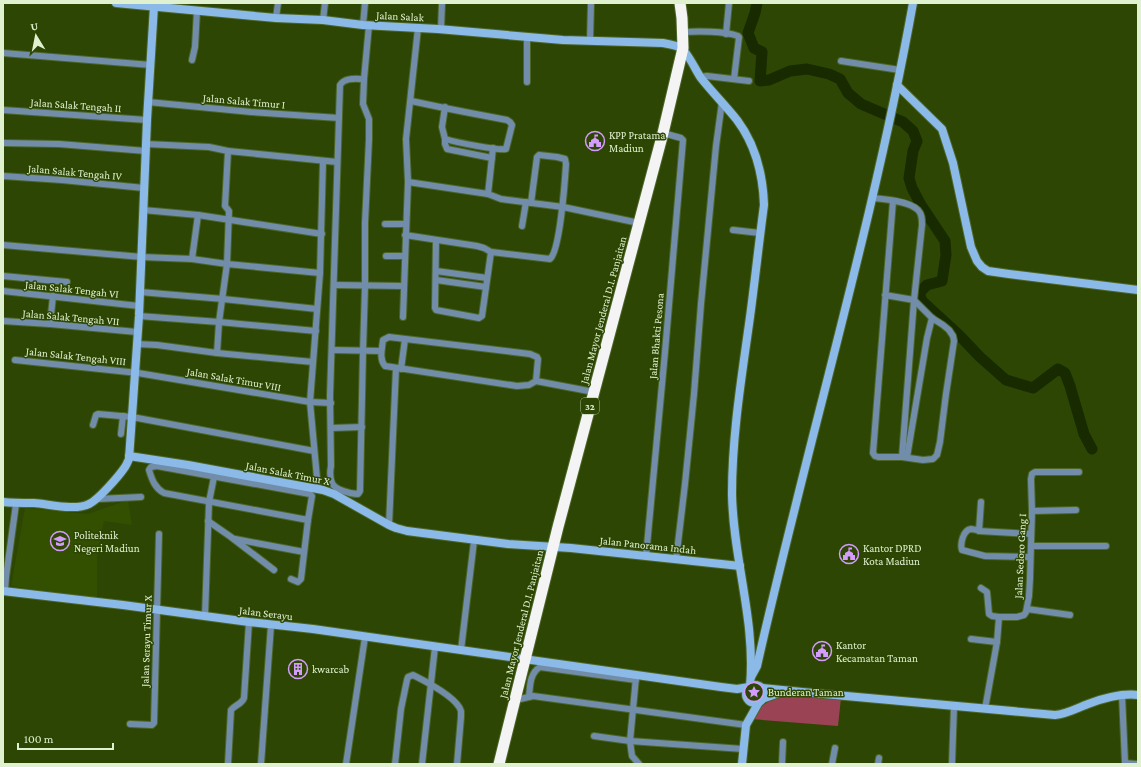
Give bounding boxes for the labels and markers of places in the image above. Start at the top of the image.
place label: KPP Pratama Madiun [609,129,665,154]
public building icon: KPP Pratama Madiun [584,130,606,152]
place label: Politeknik Negeri Madiun [74,529,140,555]
school or university icon: Politeknik Negeri Madiun [49,530,71,552]
place label: Kantor DPRD Kota Madiun [863,542,921,567]
public building icon: Kantor DPRD Kota Madiun [838,543,860,565]
place label: Kantor Kecamatan Taman [836,639,918,664]
public building icon: Kantor Kecamatan Taman [811,640,833,662]
building icon: kwarcab [287,658,309,680]
place label: kwarcab [312,663,350,675]
place icon: Bunderan Taman [743,681,765,703]
place label: Bunderan Taman [768,686,844,698]

